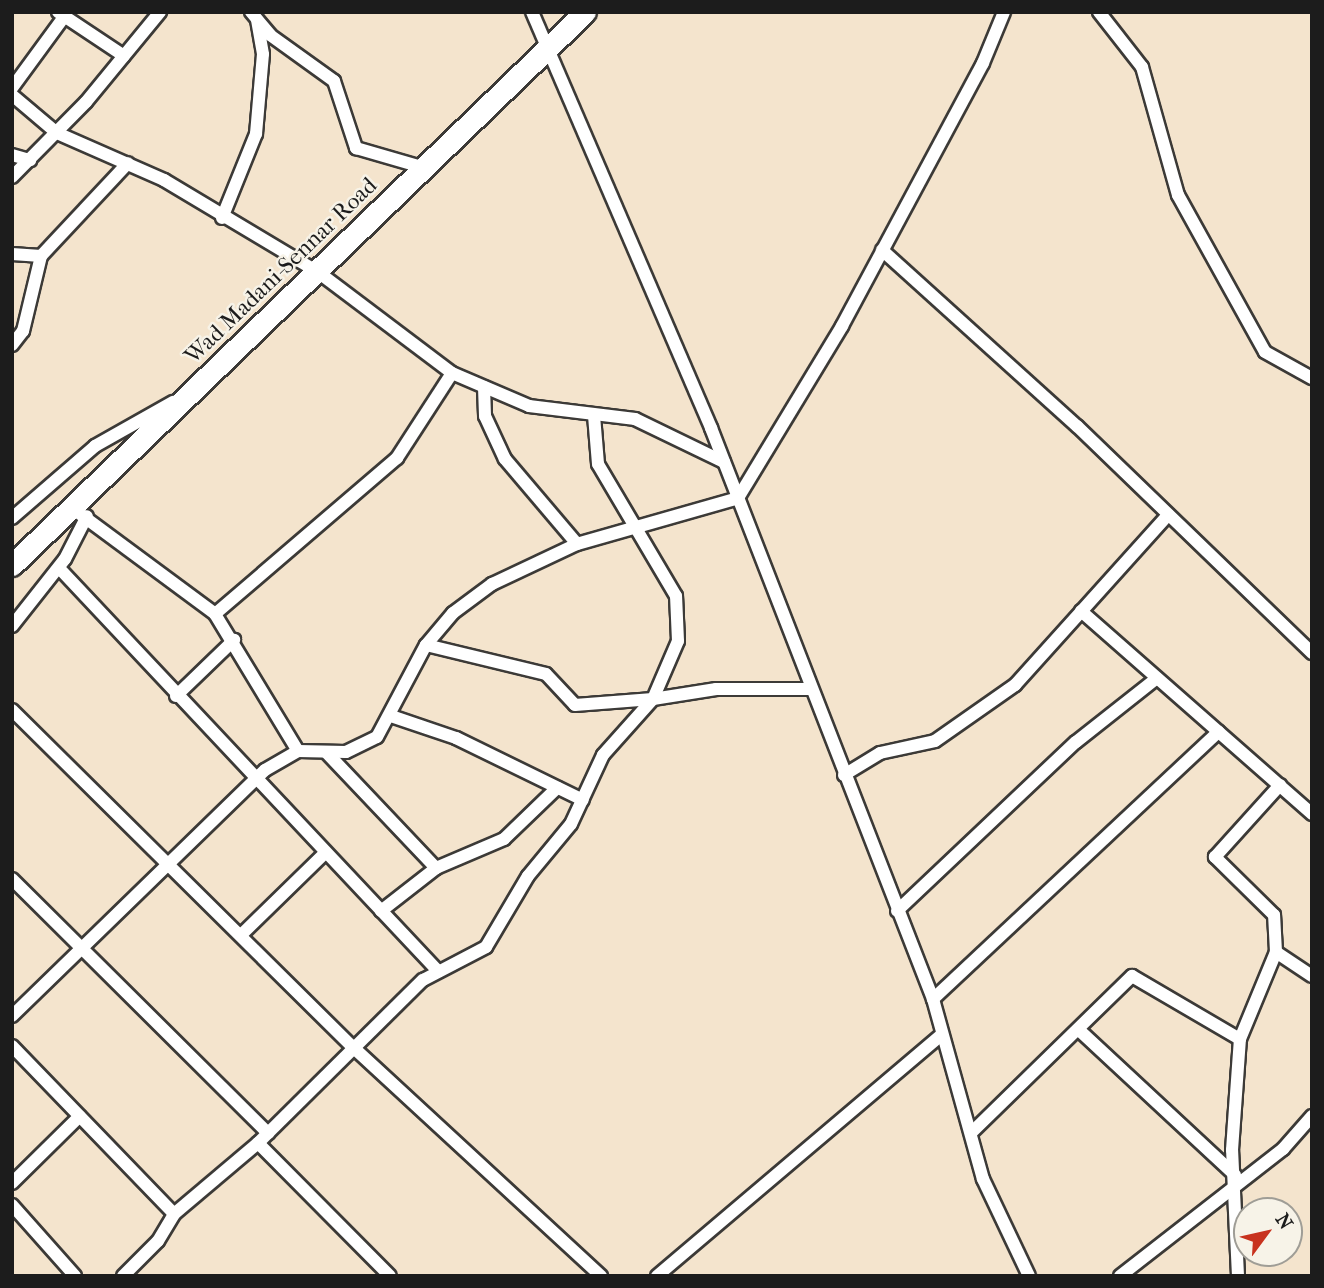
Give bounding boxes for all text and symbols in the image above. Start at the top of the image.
street label: Wad Madani-Sennar Road [179,172,383,370]
north arrow [1233,1197,1303,1267]
text: N [1271,1210,1297,1234]

